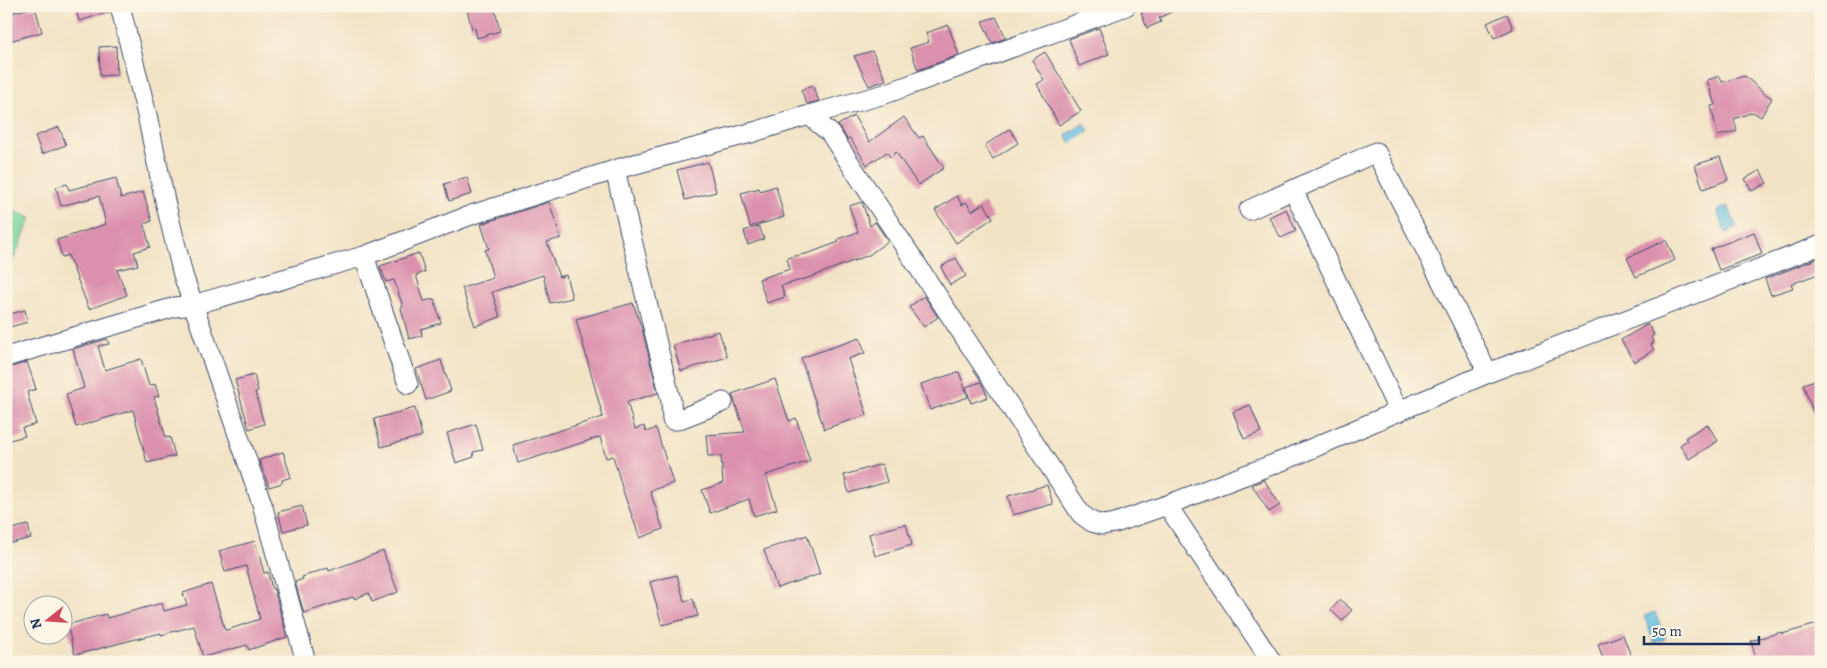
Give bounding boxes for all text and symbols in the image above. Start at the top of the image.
north arrow [22,596,72,646]
scale bar [1644,613,1760,645]
text: N [25,616,47,631]
text: 50 m [1652,621,1682,641]

